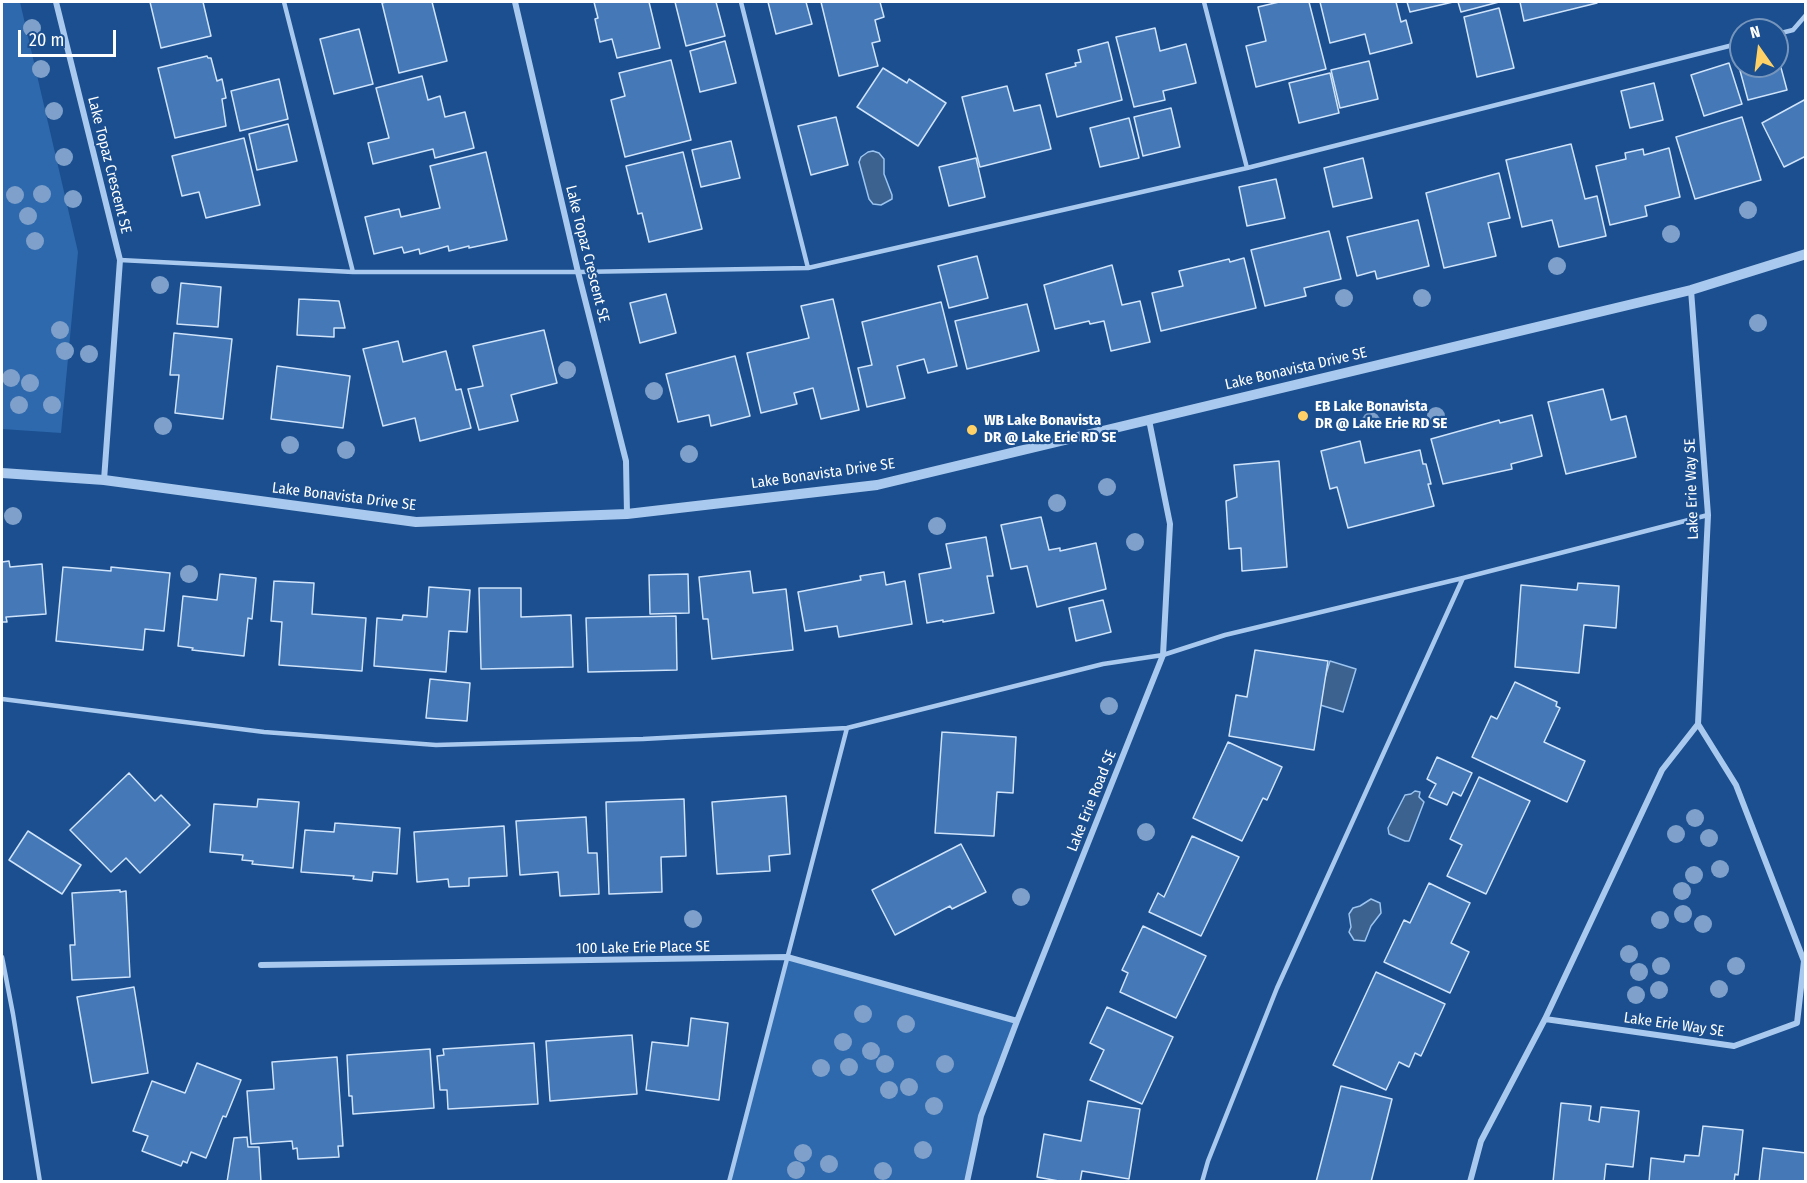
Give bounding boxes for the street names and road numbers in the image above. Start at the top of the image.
street label: Lake Topaz Crescent SE [83,95,135,235]
street label: Lake Topaz Crescent SE [561,184,613,324]
street label: Lake Bonavista Drive SE [1223,344,1369,394]
street label: Lake Erie Way SE [1681,438,1703,540]
street label: Lake Bonavista Drive SE [750,455,896,493]
street label: Lake Bonavista Drive SE [271,479,417,515]
street label: Lake Erie Road SE [1063,748,1121,854]
street label: 100 Lake Erie Place SE [576,938,710,958]
street label: Lake Erie Way SE [1623,1009,1725,1041]

